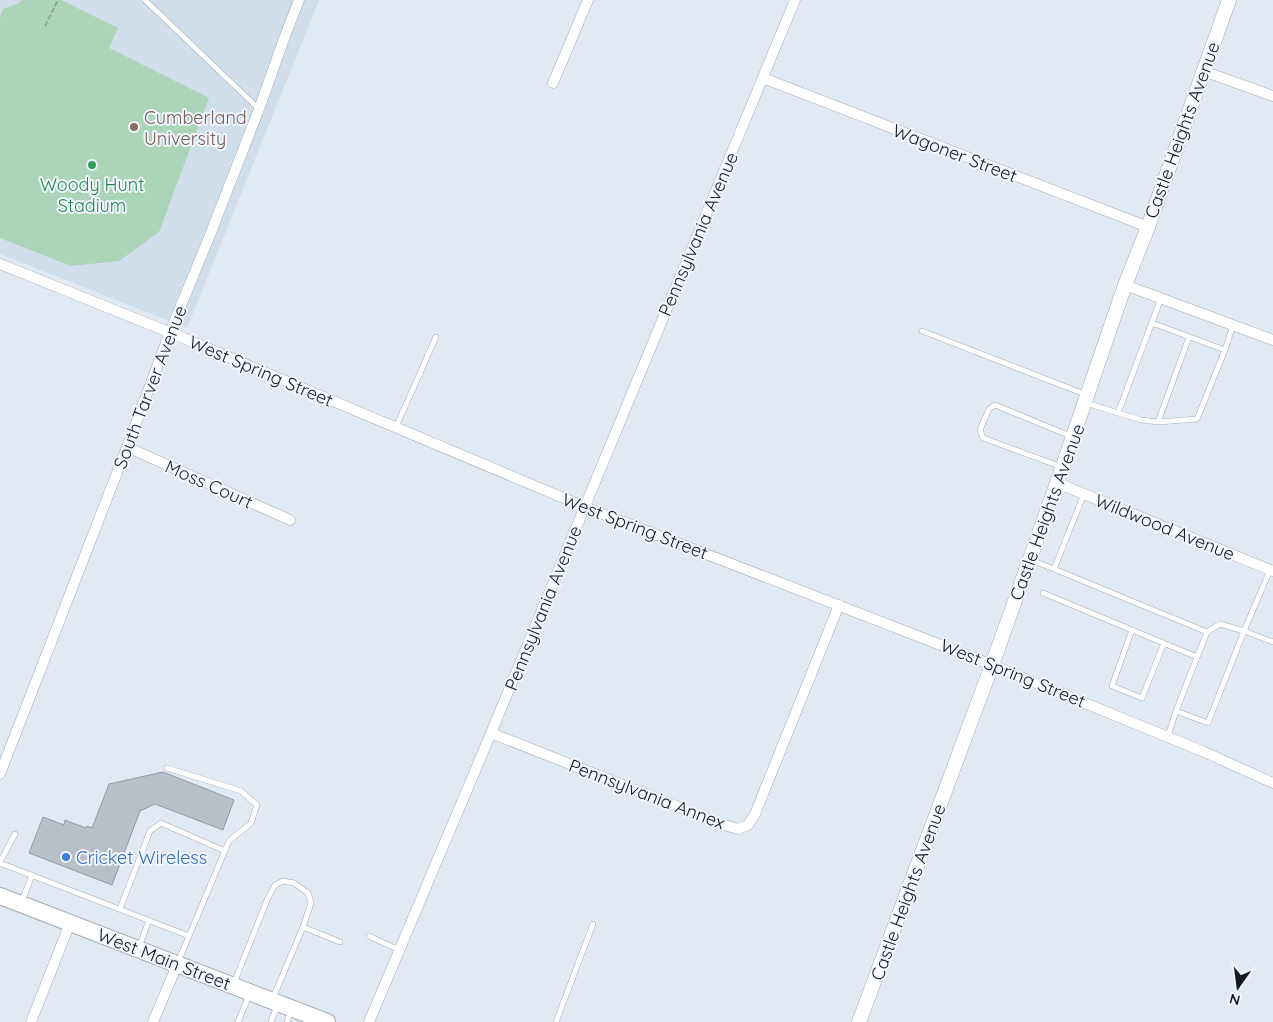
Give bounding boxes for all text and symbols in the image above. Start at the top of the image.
street label: Castle Heights Avenue [1139,39,1225,221]
place label: Cumberland University [144,106,247,150]
street label: Wagoner Street [889,119,1021,187]
marker: Cumberland University [128,121,140,133]
street label: Pennsylvania Avenue [653,149,743,319]
marker: Woody Hunt Stadium [86,159,98,171]
place label: Woody Hunt Stadium [40,173,144,217]
street label: South Tarver Avenue [108,302,192,472]
street label: West Spring Street [185,330,337,412]
street label: Castle Heights Avenue [1004,421,1090,603]
street label: Moss Court [162,454,256,514]
street label: West Spring Street [559,488,711,564]
street label: Wildwood Avenue [1092,488,1238,566]
street label: Pennsylvania Avenue [499,522,587,694]
street label: West Spring Street [937,633,1089,713]
street label: Pennsylvania Annex [566,754,729,835]
street label: Castle Heights Avenue [865,801,951,983]
place label: Cricket Wireless [76,846,207,869]
marker: Cricket Wireless [60,851,72,863]
street label: West Main Street [94,923,234,995]
north arrow [1213,962,1263,1012]
text: N [1228,990,1242,1010]

